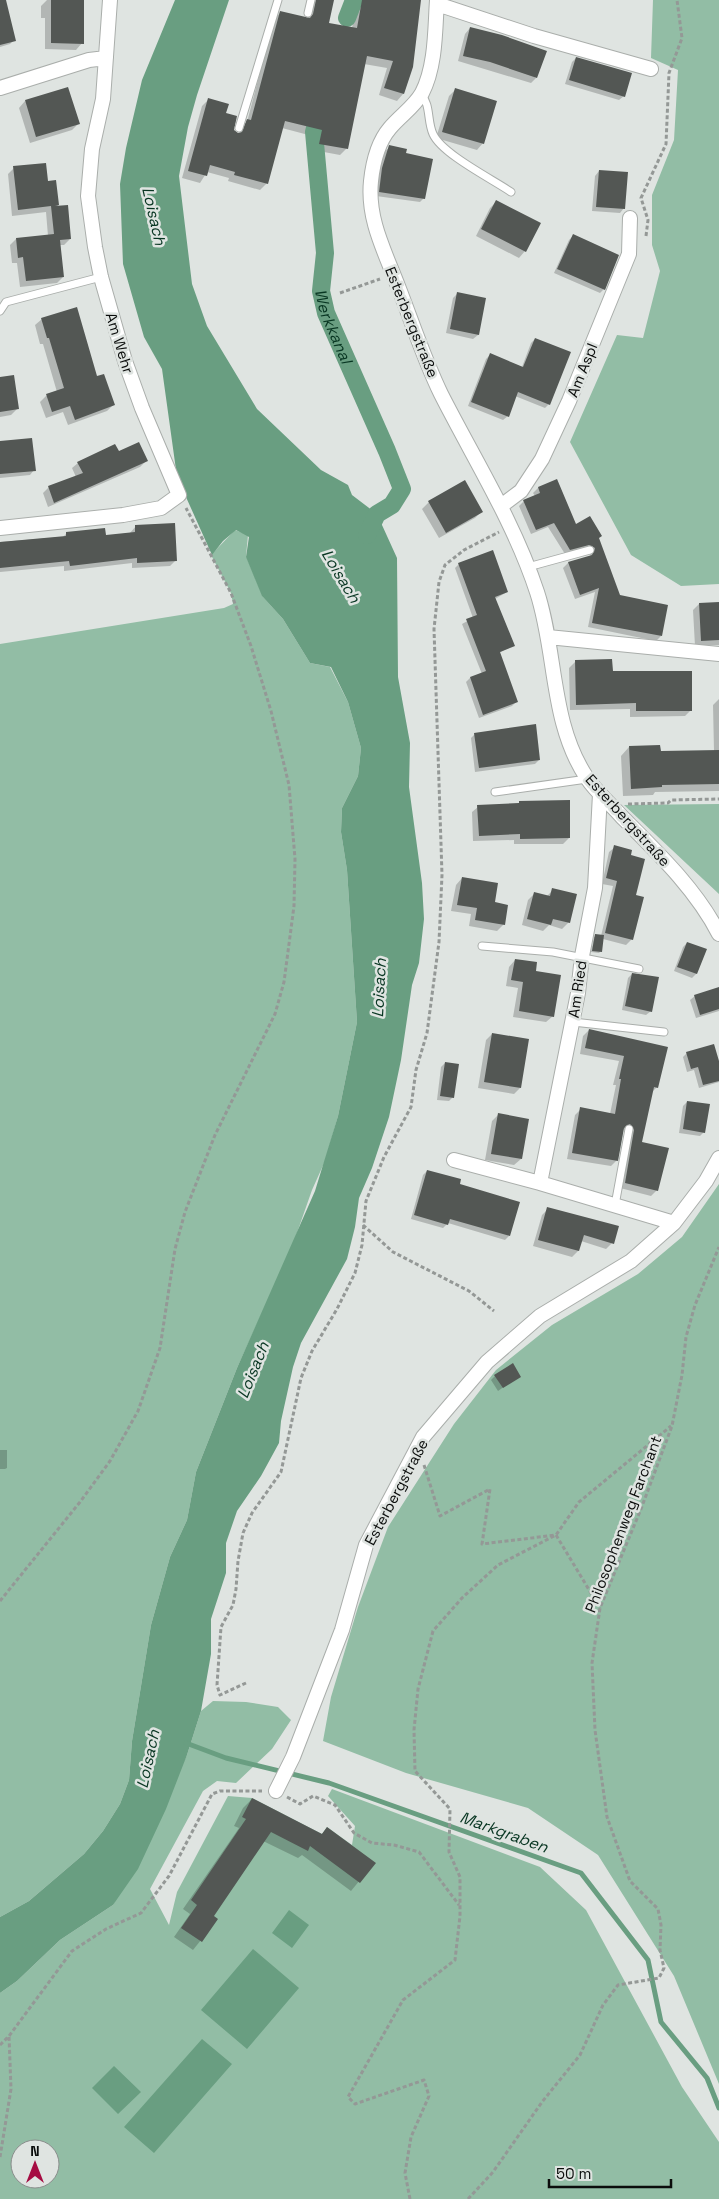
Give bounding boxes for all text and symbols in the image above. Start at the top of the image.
water label: Loisach [137,185,171,248]
street label: Esterbergstraße [381,264,443,380]
water label: Werkkanal [310,287,358,369]
street label: Am Wehr [102,310,138,376]
street label: Am Aspl [563,340,601,400]
water label: Loisach [317,545,366,608]
street label: Esterbergstraße [582,770,675,870]
water label: Loisach [367,957,391,1018]
street label: Am Ried [564,959,590,1019]
water label: Loisach [232,1338,274,1401]
street label: Philosophenweg Farchant [580,1433,666,1615]
street label: Esterbergstraße [360,1435,432,1548]
water label: Loisach [132,1727,165,1790]
water label: Markgraben [457,1806,552,1858]
north arrow [10,2139,60,2189]
text: N [30,2142,40,2160]
scale bar [549,2156,672,2188]
text: 50 m [556,2164,591,2183]

